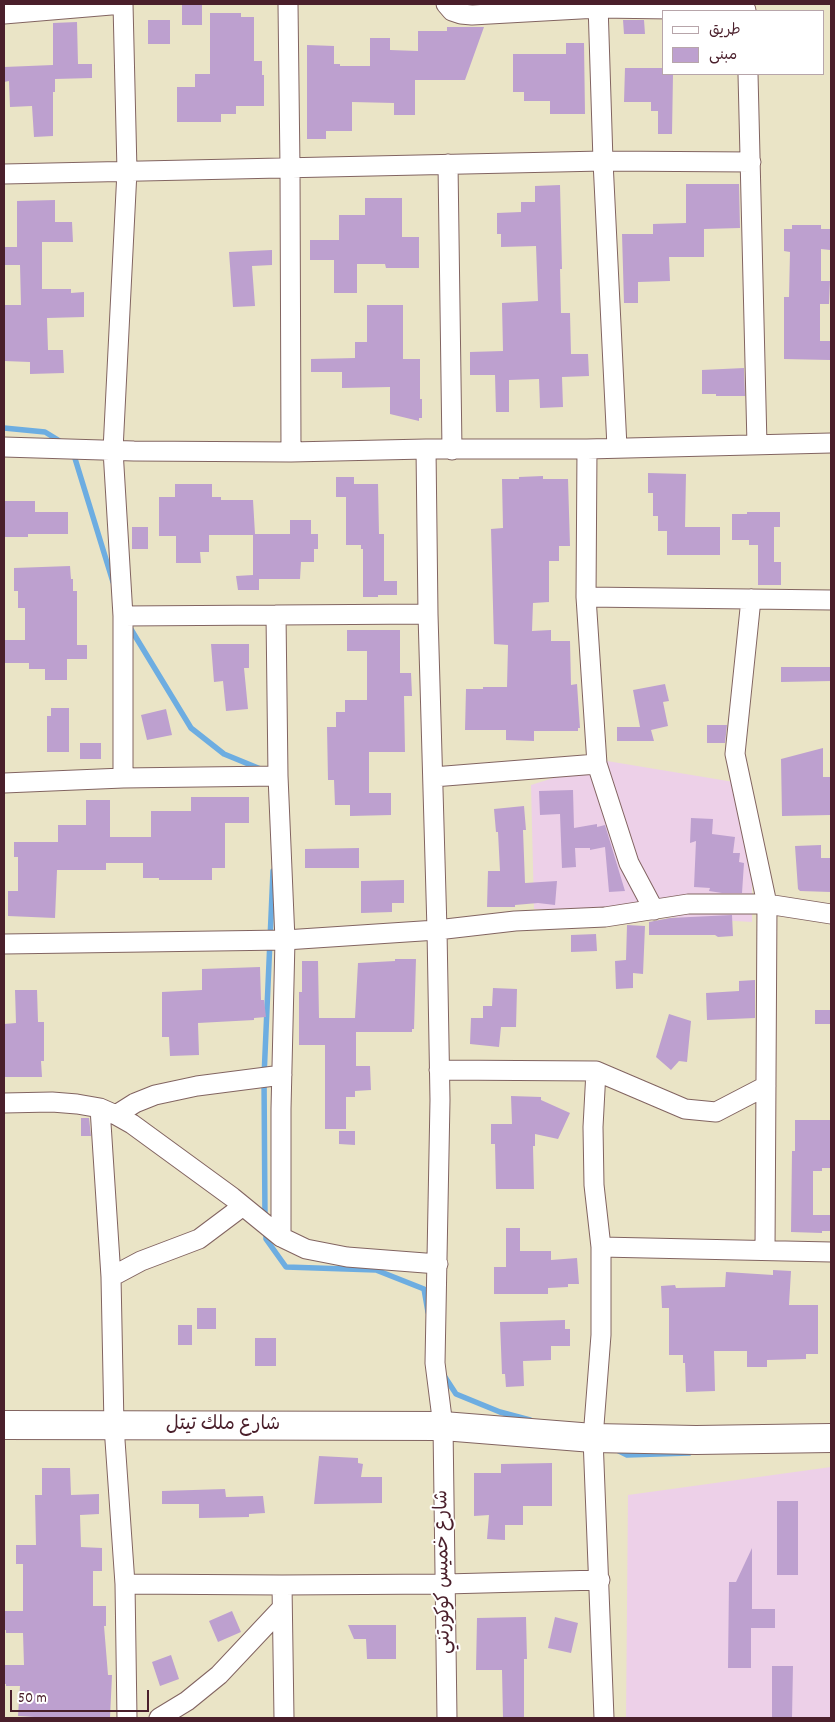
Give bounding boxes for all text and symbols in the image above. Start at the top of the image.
legend [662,10,825,75]
text: طريق [709,20,741,42]
text: مبنى [709,45,737,67]
street label: شارع ملك تيتل [166,1415,280,1437]
street label: شارع خميس كوكورتني [432,1490,458,1654]
scale bar [12,1680,151,1712]
text: 50 m [18,1688,47,1710]

